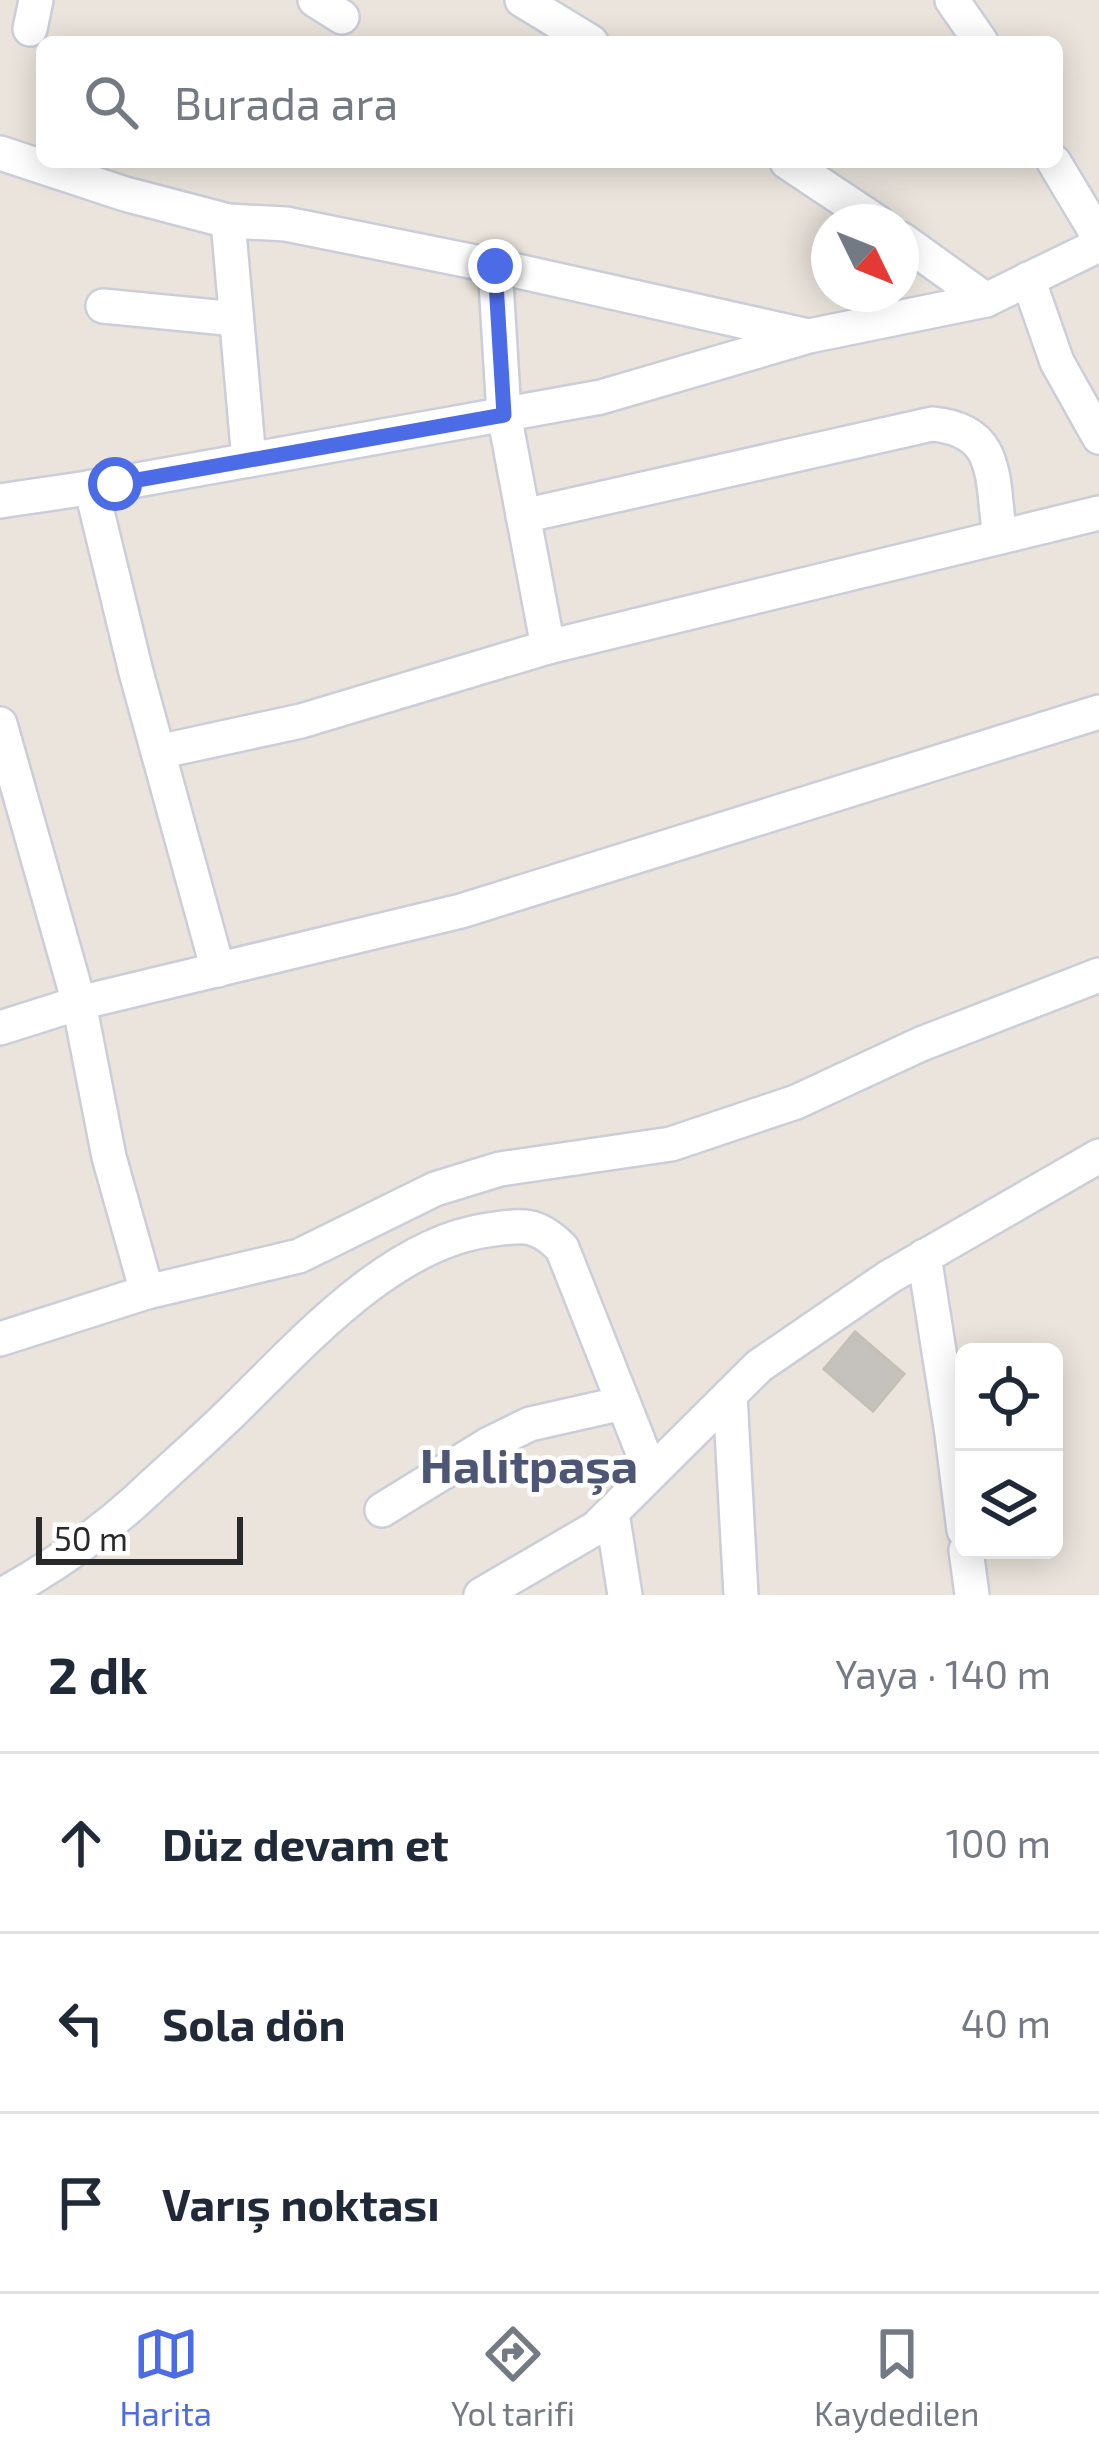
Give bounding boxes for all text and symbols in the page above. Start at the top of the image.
search box [36,36,1063,168]
icon: search [78,69,144,135]
text: Burada ara [174,75,398,129]
north arrow [811,204,919,312]
route end [468,239,522,293]
route start [88,457,142,511]
map controls [955,1343,1063,1559]
button: locate [955,1343,1063,1451]
district label: Halitpaşa [420,1435,638,1496]
button: layers [955,1451,1063,1559]
scale bar [36,1511,243,1564]
text: 50 m [54,1518,128,1558]
text: 2 dk [48,1643,148,1704]
text: Yaya · 140 m [835,1650,1051,1697]
icon: ahead [48,1810,114,1876]
text: Düz devam et [162,1816,449,1870]
text: 100 m [946,1819,1051,1866]
icon: left [48,1990,114,2056]
text: Sola dön [162,1996,346,2050]
text: 40 m [961,1999,1051,2046]
icon: arrive [48,2170,114,2236]
text: Varış noktası [162,2176,440,2230]
tab: Harita [120,2321,212,2433]
tab: Yol tarifi [451,2321,575,2433]
tab: Kaydedilen [814,2321,979,2433]

